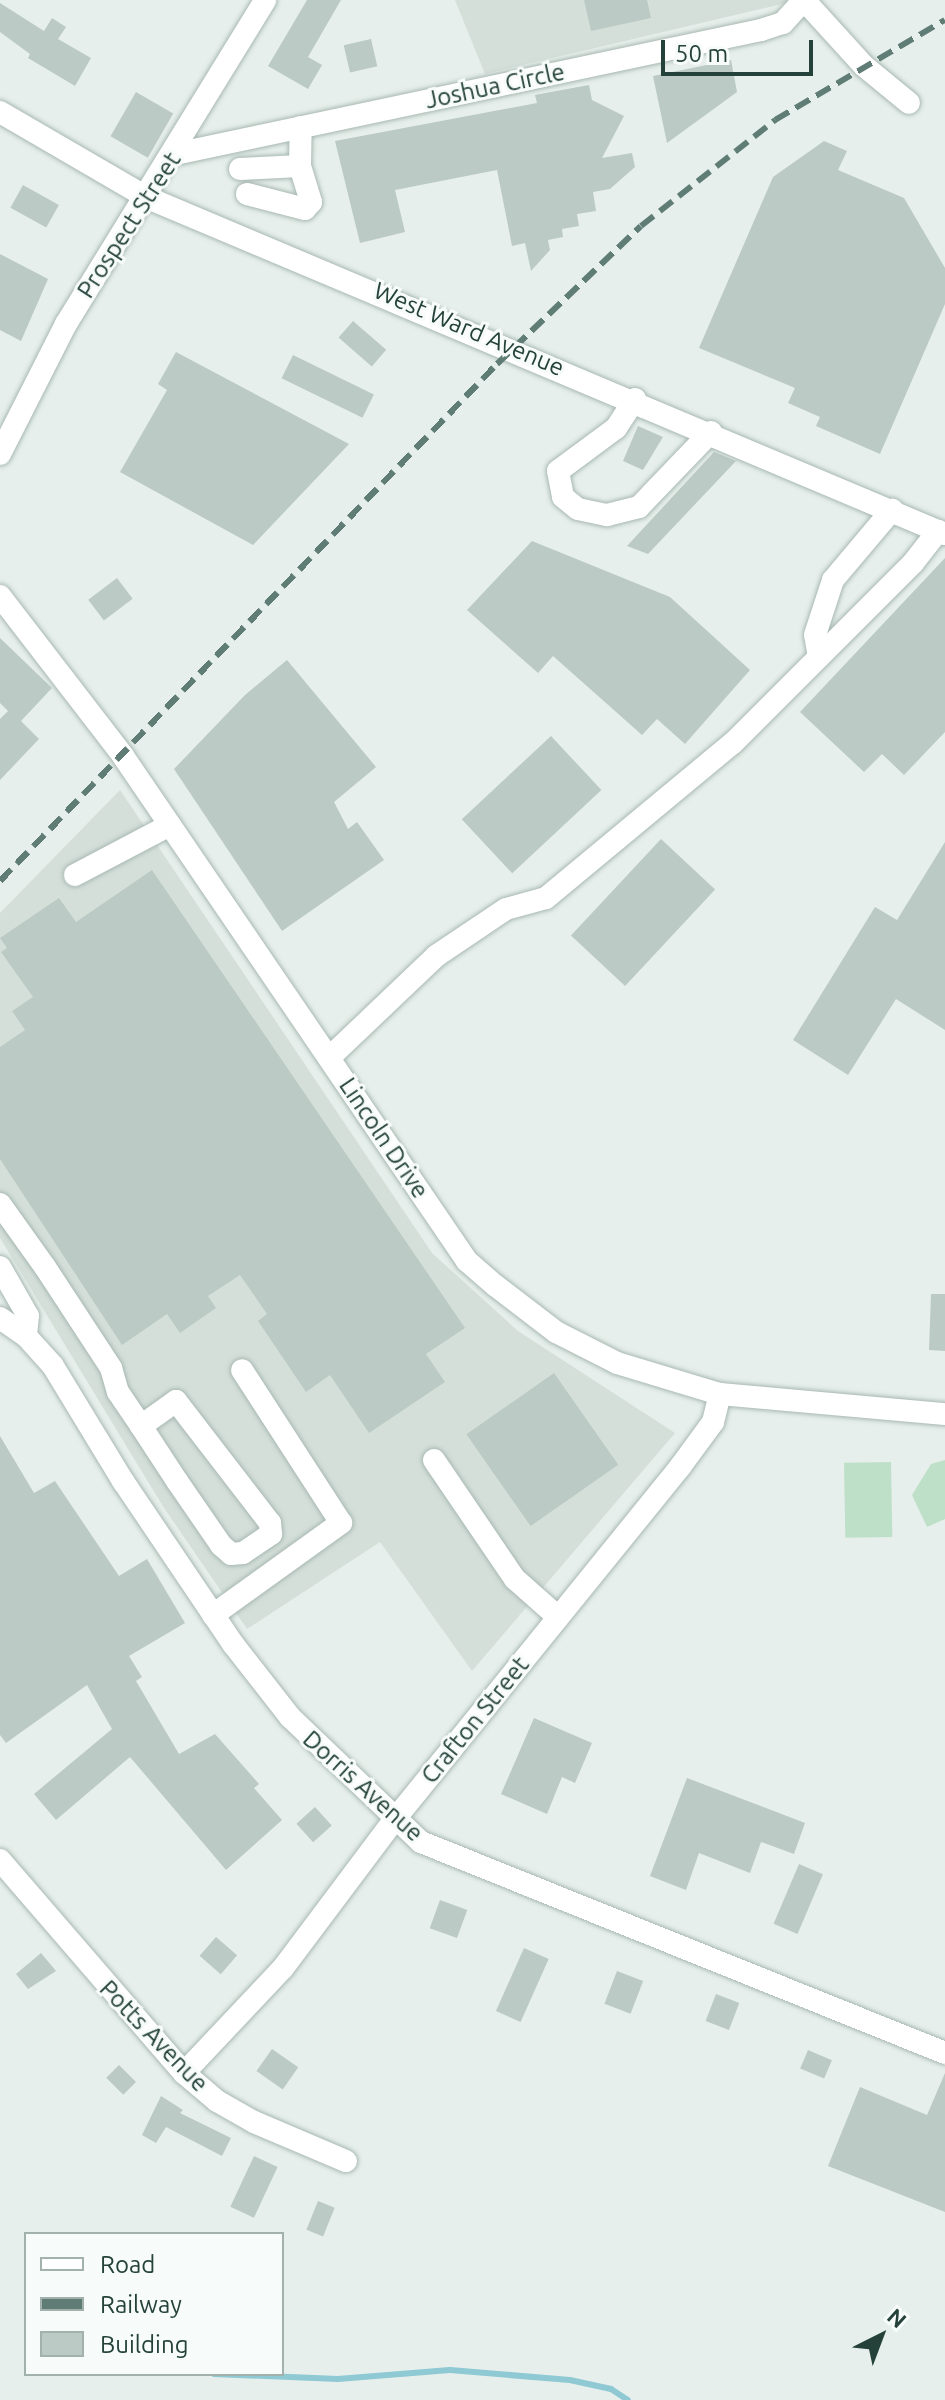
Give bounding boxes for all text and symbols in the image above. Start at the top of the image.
scale bar [665,24,817,74]
text: 50 m [675,40,728,67]
street label: Joshua Circle [423,57,567,115]
street label: Prospect Street [71,147,187,303]
street label: West Ward Avenue [370,276,568,382]
street label: Lincoln Drive [333,1072,435,1204]
street label: Crafton Street [415,1651,535,1789]
street label: Dorris Avenue [297,1725,429,1847]
street label: Potts Avenue [94,1974,214,2098]
legend [24,2232,284,2376]
text: Road [100,2251,155,2278]
text: Railway [100,2291,182,2318]
north arrow [841,2296,921,2376]
text: N [883,2303,912,2333]
text: Building [100,2331,188,2358]

